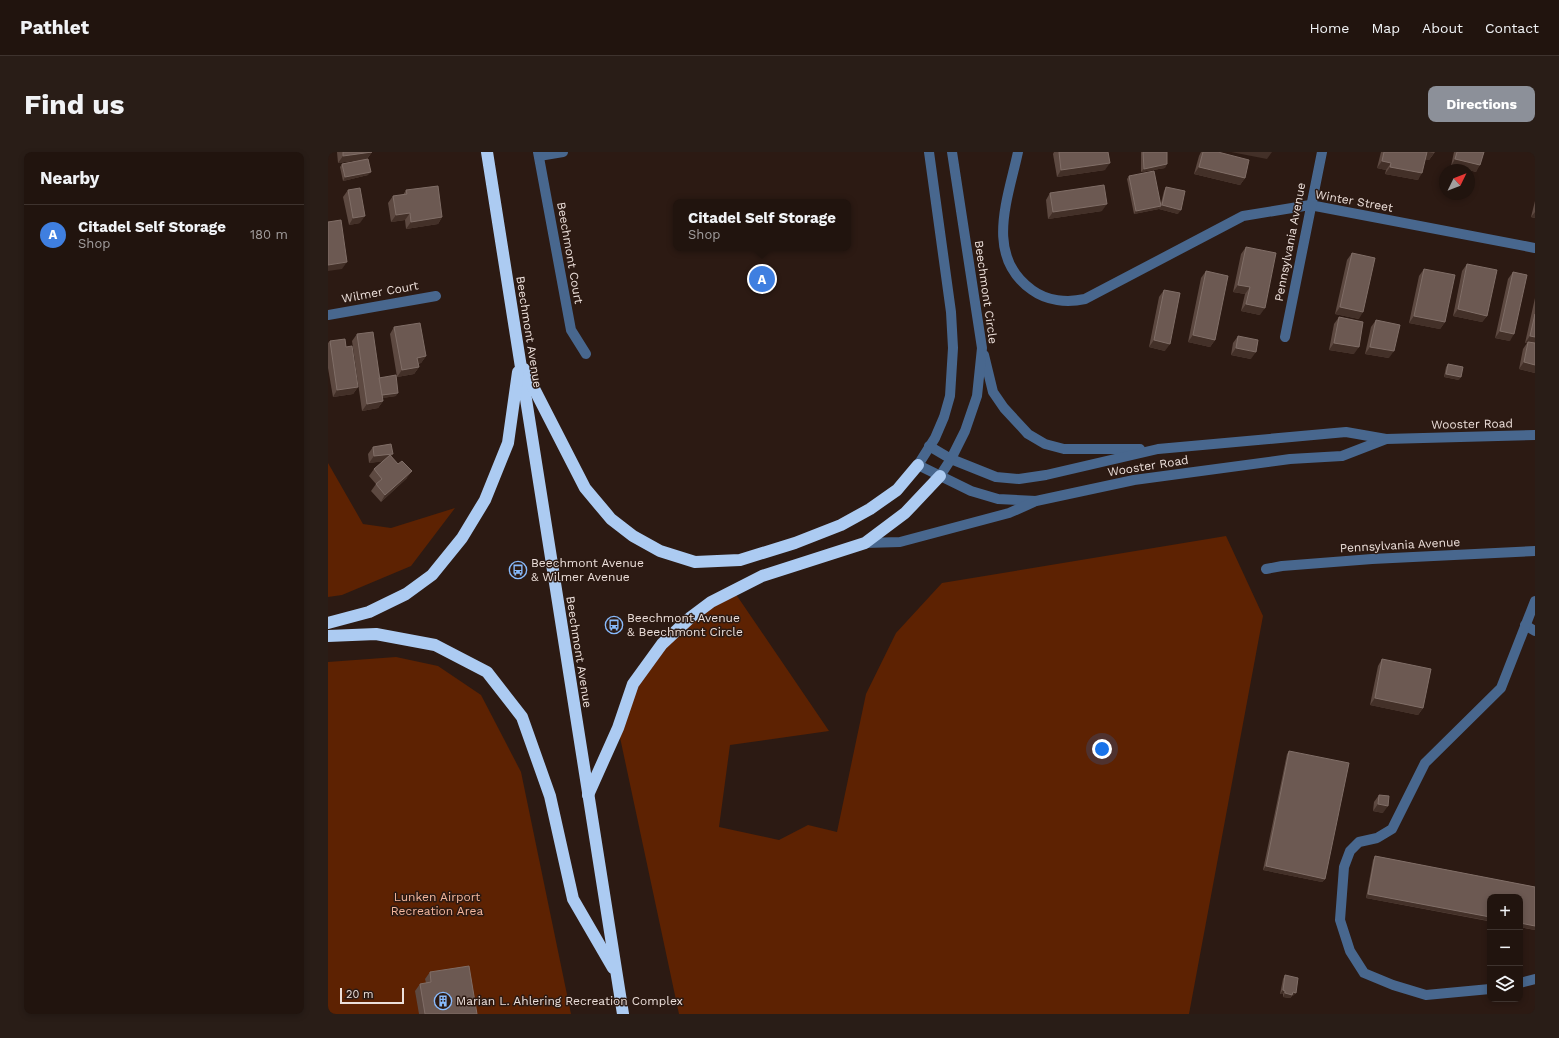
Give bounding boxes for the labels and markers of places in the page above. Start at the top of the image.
pin: A [749,264,775,294]
place label: Beechmont Avenue & Wilmer Avenue [531,556,644,584]
bus stop icon: Beechmont Avenue & Wilmer Avenue [508,560,528,580]
place label: Beechmont Avenue & Beechmont Circle [627,611,743,639]
bus stop icon: Beechmont Avenue & Beechmont Circle [604,615,624,635]
building icon: Marian L. Ahlering Recreation Complex [433,991,453,1011]
place label: Marian L. Ahlering Recreation Complex [456,994,683,1008]

